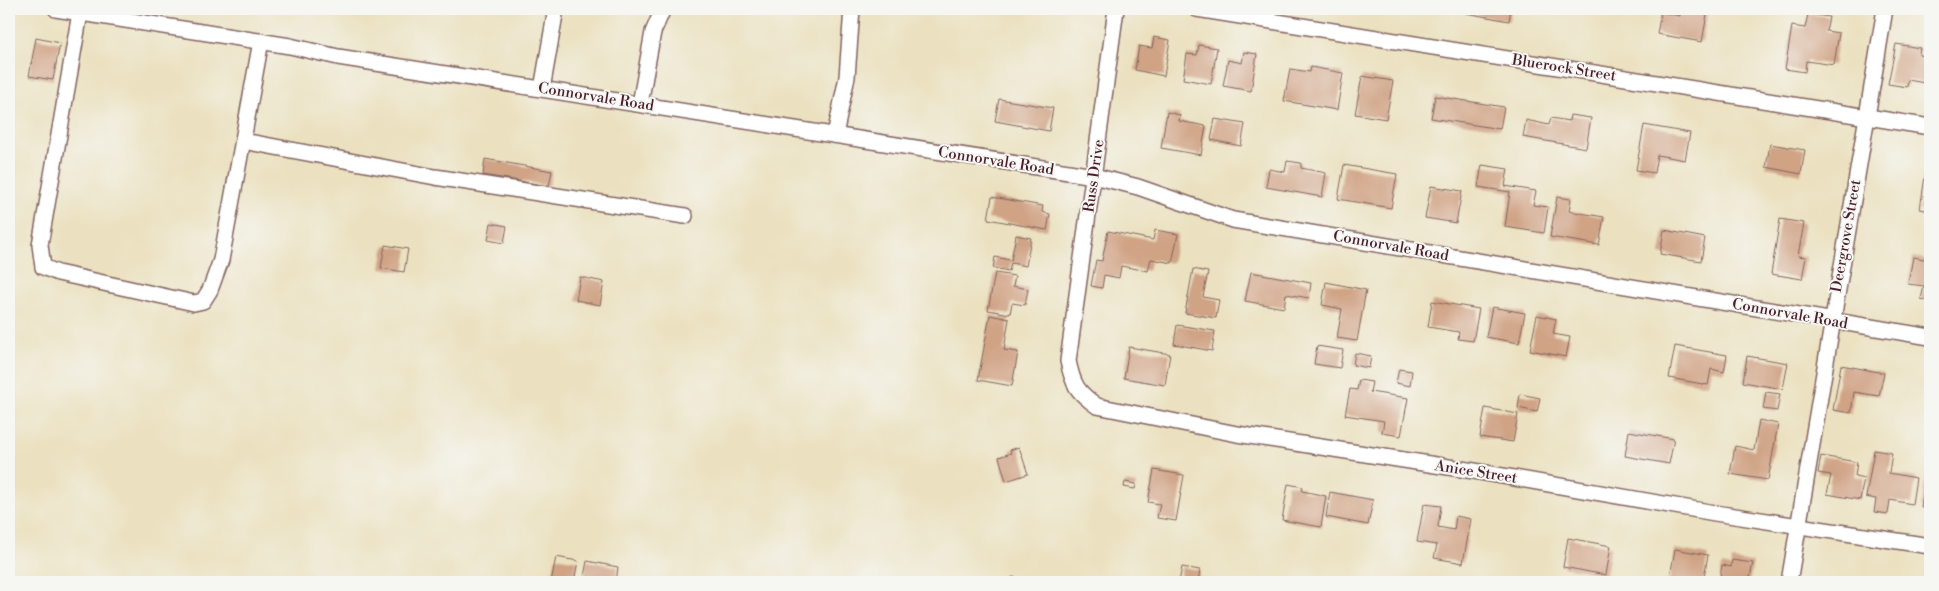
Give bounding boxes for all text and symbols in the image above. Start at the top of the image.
street label: Bluerock Street [1510,50,1618,86]
street label: Connorvale Road [537,78,656,116]
street label: Russ Drive [1079,138,1109,214]
street label: Connorvale Road [937,142,1056,180]
street label: Deergrove Street [1827,177,1865,294]
street label: Connorvale Road [1332,226,1451,266]
street label: Connorvale Road [1731,294,1850,334]
street label: Anice Street [1432,456,1519,488]

